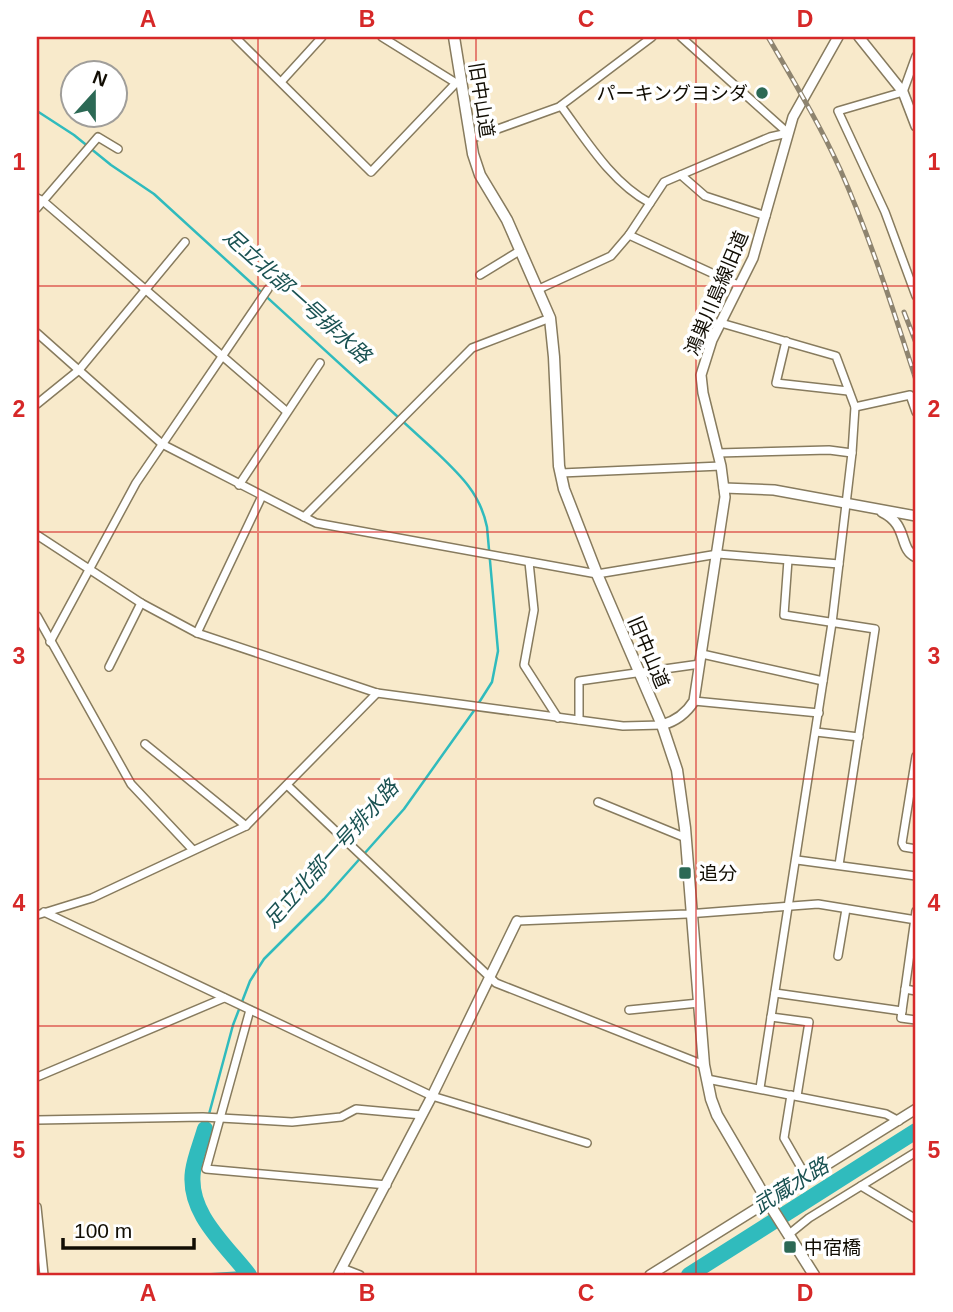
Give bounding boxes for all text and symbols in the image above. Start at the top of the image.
text: A [140,6,156,32]
text: B [359,6,375,32]
text: C [578,6,594,32]
text: D [797,6,813,32]
north arrow [60,60,130,130]
street label: 旧中山道 [465,61,498,139]
text: N [90,66,110,91]
place label: パーキングヨシダ [597,83,748,104]
marker: パーキングヨシダ [754,85,770,101]
text: 1 [13,149,26,175]
text: 1 [928,149,941,175]
water label: 足立北部一号排水路 [219,224,377,369]
street label: 鴻巣川島線旧道 [681,228,752,359]
text: 2 [13,396,25,422]
text: 2 [928,396,940,422]
street label: 旧中山道 [624,613,673,691]
text: 3 [13,643,25,669]
text: 3 [928,643,940,669]
water label: 足立北部一号排水路 [259,774,404,932]
place label: 追分 [699,863,737,884]
marker: 追分 [677,865,693,881]
text: 4 [13,890,26,916]
text: 4 [928,890,941,916]
text: 5 [13,1137,26,1163]
text: 5 [928,1137,941,1163]
water label: 武蔵水路 [749,1153,834,1218]
scale bar [63,1207,194,1251]
text: 100 m [74,1219,132,1242]
place label: 中宿橋 [804,1237,861,1258]
marker: 中宿橋 [782,1239,798,1255]
text: A [140,1280,156,1306]
text: B [359,1280,375,1306]
text: C [578,1280,594,1306]
text: D [797,1280,813,1306]

